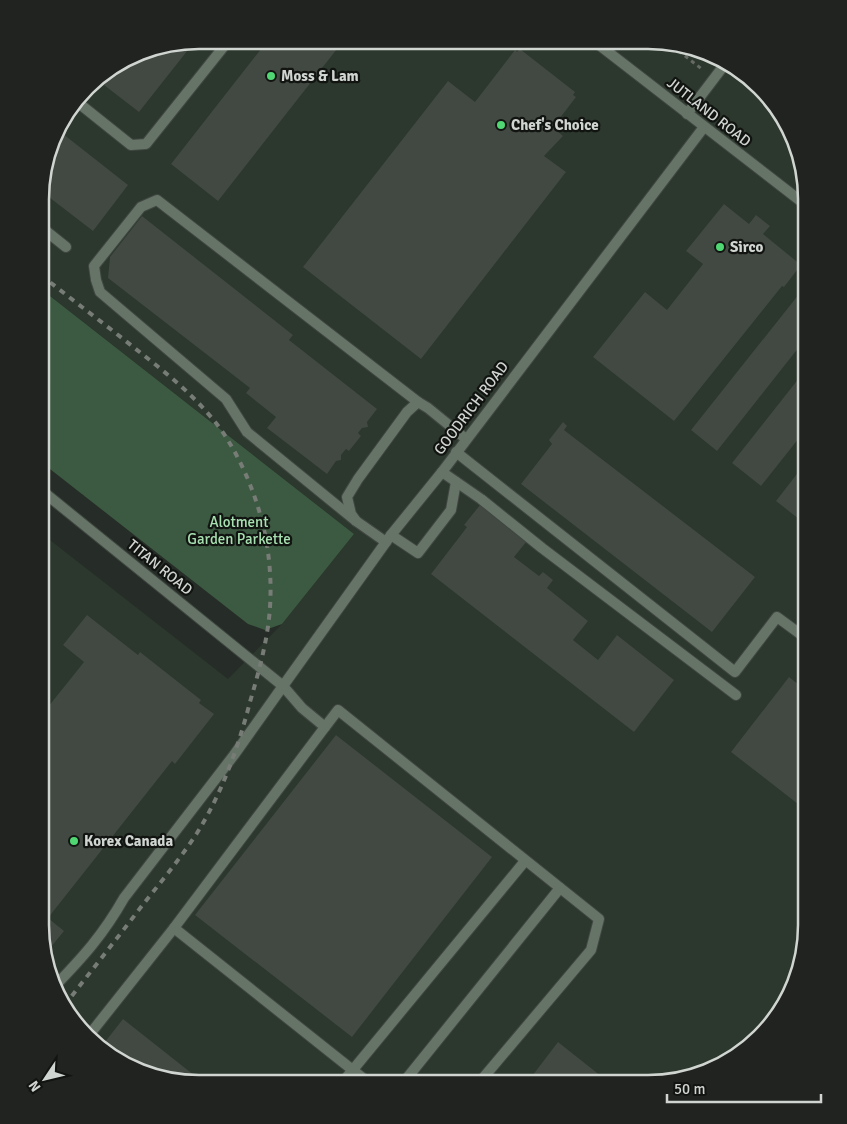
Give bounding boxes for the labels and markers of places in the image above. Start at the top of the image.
place label: Moss & Lam [281,67,359,85]
marker: Moss & Lam [265,70,277,82]
place label: Chef's Choice [511,116,599,134]
marker: Chef's Choice [495,119,507,131]
place label: Sirco [730,238,764,256]
marker: Sirco [714,241,726,253]
place label: Korex Canada [84,832,173,850]
marker: Korex Canada [68,835,80,847]

